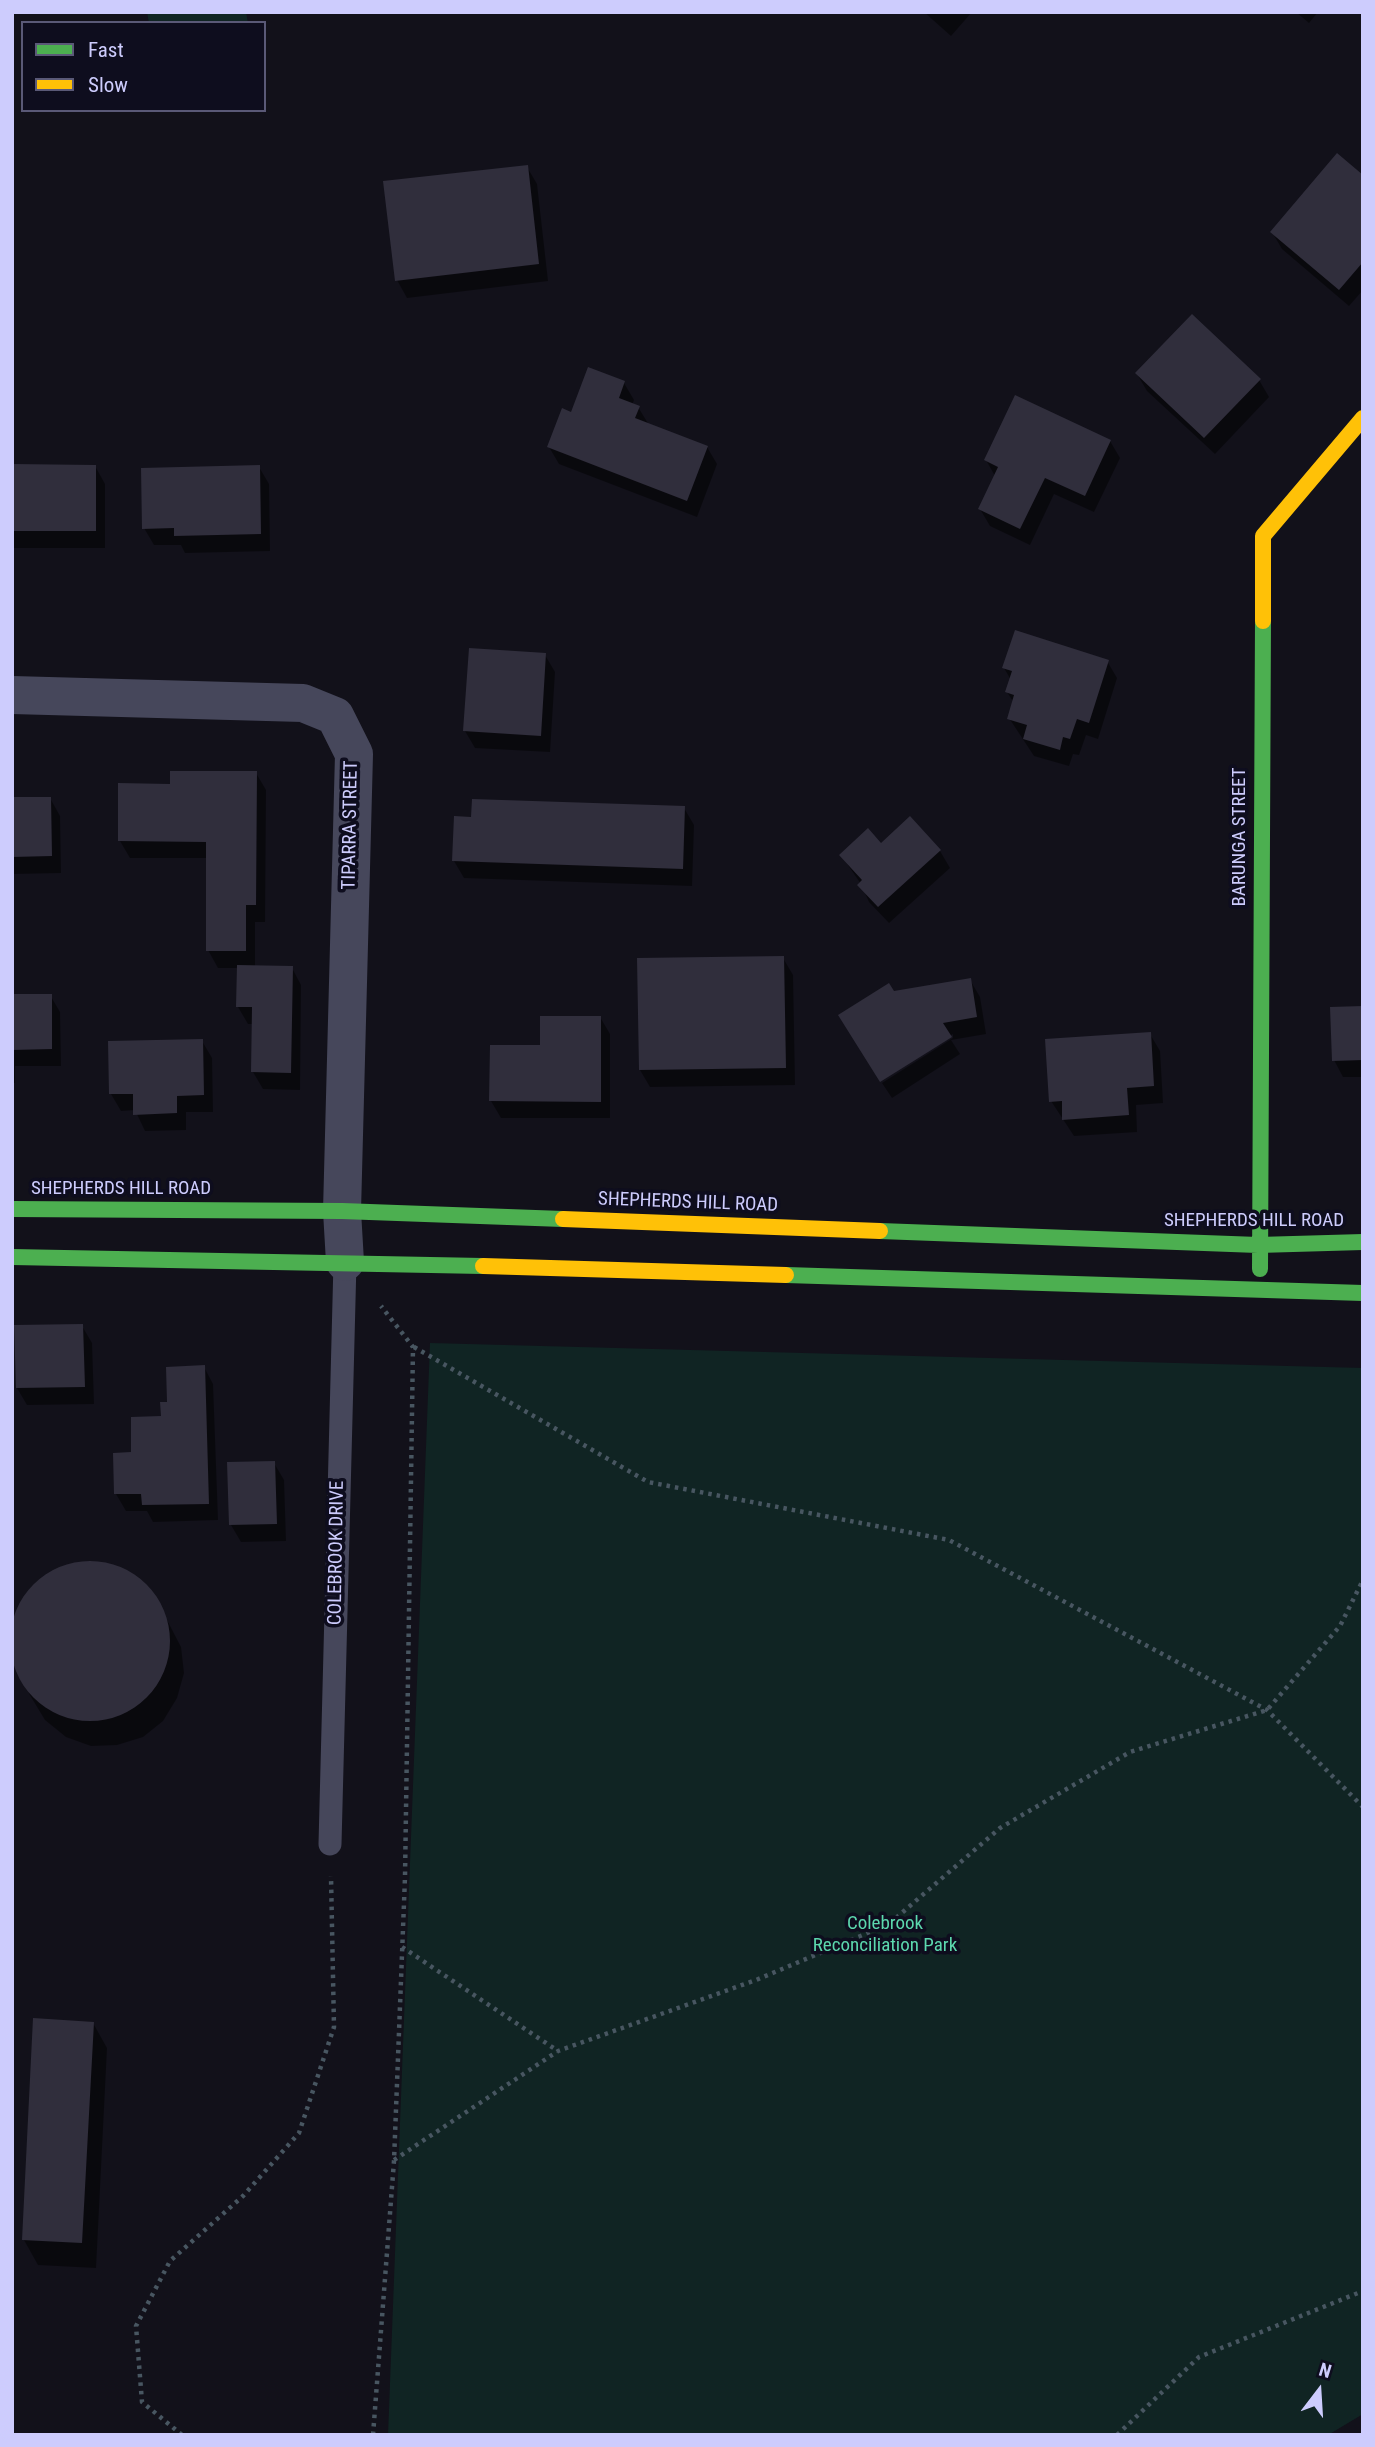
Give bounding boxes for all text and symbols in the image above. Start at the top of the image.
legend [21,21,266,112]
text: Fast [88,38,124,62]
text: Slow [88,73,128,97]
street label: TIPARRA STREET [338,760,364,890]
street label: BARUNGA STREET [1229,767,1251,907]
street label: SHEPHERDS HILL ROAD [31,1178,211,1200]
street label: SHEPHERDS HILL ROAD [598,1188,778,1218]
street label: SHEPHERDS HILL ROAD [1164,1210,1344,1232]
street label: COLEBROOK DRIVE [324,1481,350,1625]
park label: Colebrook Reconciliation Park [813,1913,957,1957]
north arrow [1284,2356,1354,2426]
text: N [1316,2358,1334,2383]

